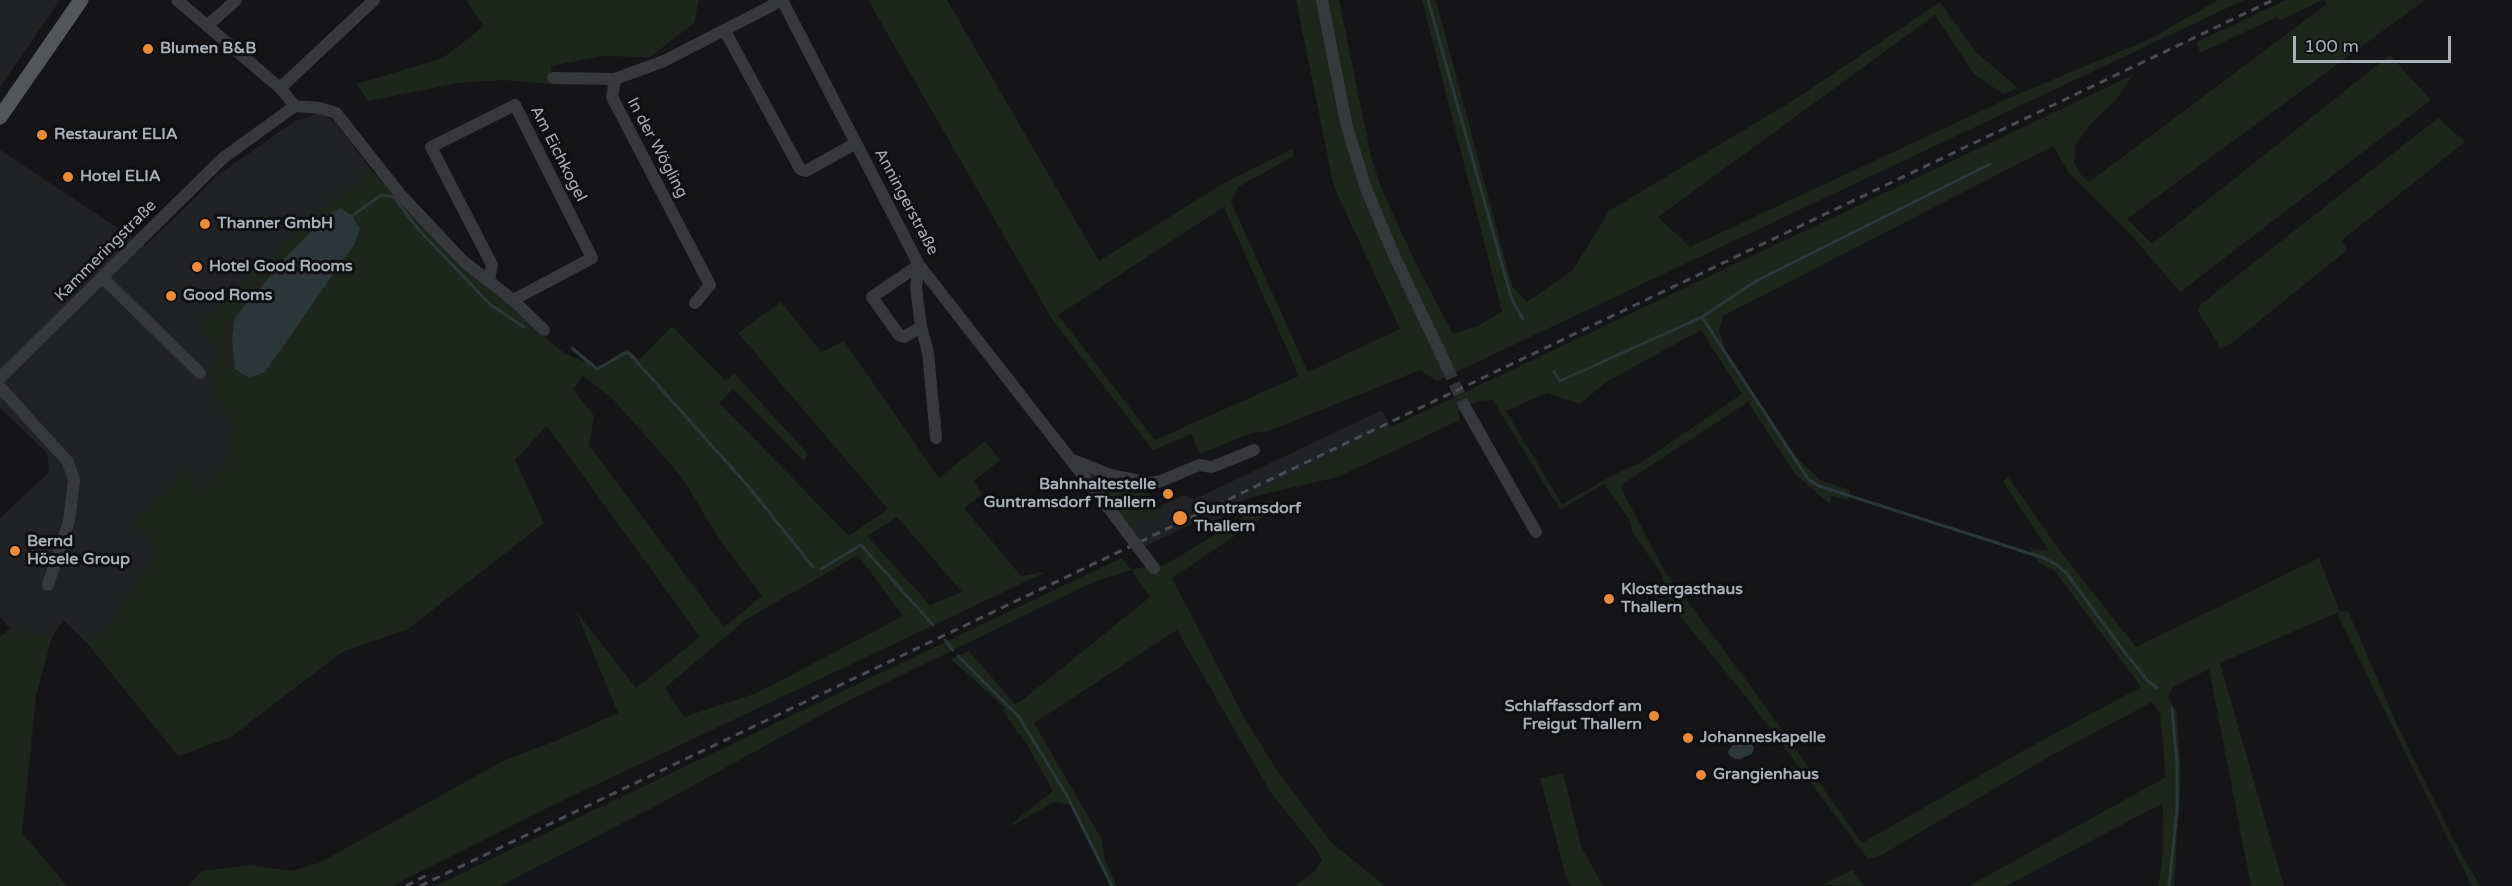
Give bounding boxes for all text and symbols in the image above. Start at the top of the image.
scale bar [2296,24,2454,62]
text: 100 m [2304,35,2359,57]
place label: Blumen B&B [160,39,256,59]
marker: Blumen B&B [141,42,155,56]
street label: In der Wögling [623,95,691,201]
street label: Am Eichkogel [526,103,590,205]
place label: Restaurant ELIA [54,125,178,145]
marker: Restaurant ELIA [35,128,49,142]
street label: Anningerstraße [870,145,942,259]
place label: Hotel ELIA [80,167,161,187]
marker: Hotel ELIA [61,170,75,184]
street label: Kammeringstraße [51,196,161,306]
place label: Thanner GmbH [217,214,333,234]
marker: Thanner GmbH [198,217,212,231]
place label: Hotel Good Rooms [209,257,353,277]
marker: Hotel Good Rooms [190,260,204,274]
place label: Good Roms [183,286,272,306]
marker: Good Roms [164,289,178,303]
place label: Bahnhaltestelle Guntramsdorf Thallern [983,475,1156,513]
marker: Bahnhaltestelle Guntramsdorf Thallern [1161,487,1175,501]
place label: Guntramsdorf Thallern [1194,499,1301,537]
marker: Guntramsdorf Thallern [1171,509,1189,527]
place label: Bernd Hösele Group [27,532,130,570]
marker: Bernd Hösele Group [8,544,22,558]
place label: Klostergasthaus Thallern [1621,580,1743,618]
marker: Klostergasthaus Thallern [1602,592,1616,606]
place label: Schlaffassdorf am Freigut Thallern [1505,697,1642,735]
marker: Schlaffassdorf am Freigut Thallern [1647,709,1661,723]
place label: Johanneskapelle [1700,728,1826,748]
marker: Johanneskapelle [1681,731,1695,745]
place label: Grangienhaus [1713,765,1819,785]
marker: Grangienhaus [1694,768,1708,782]

